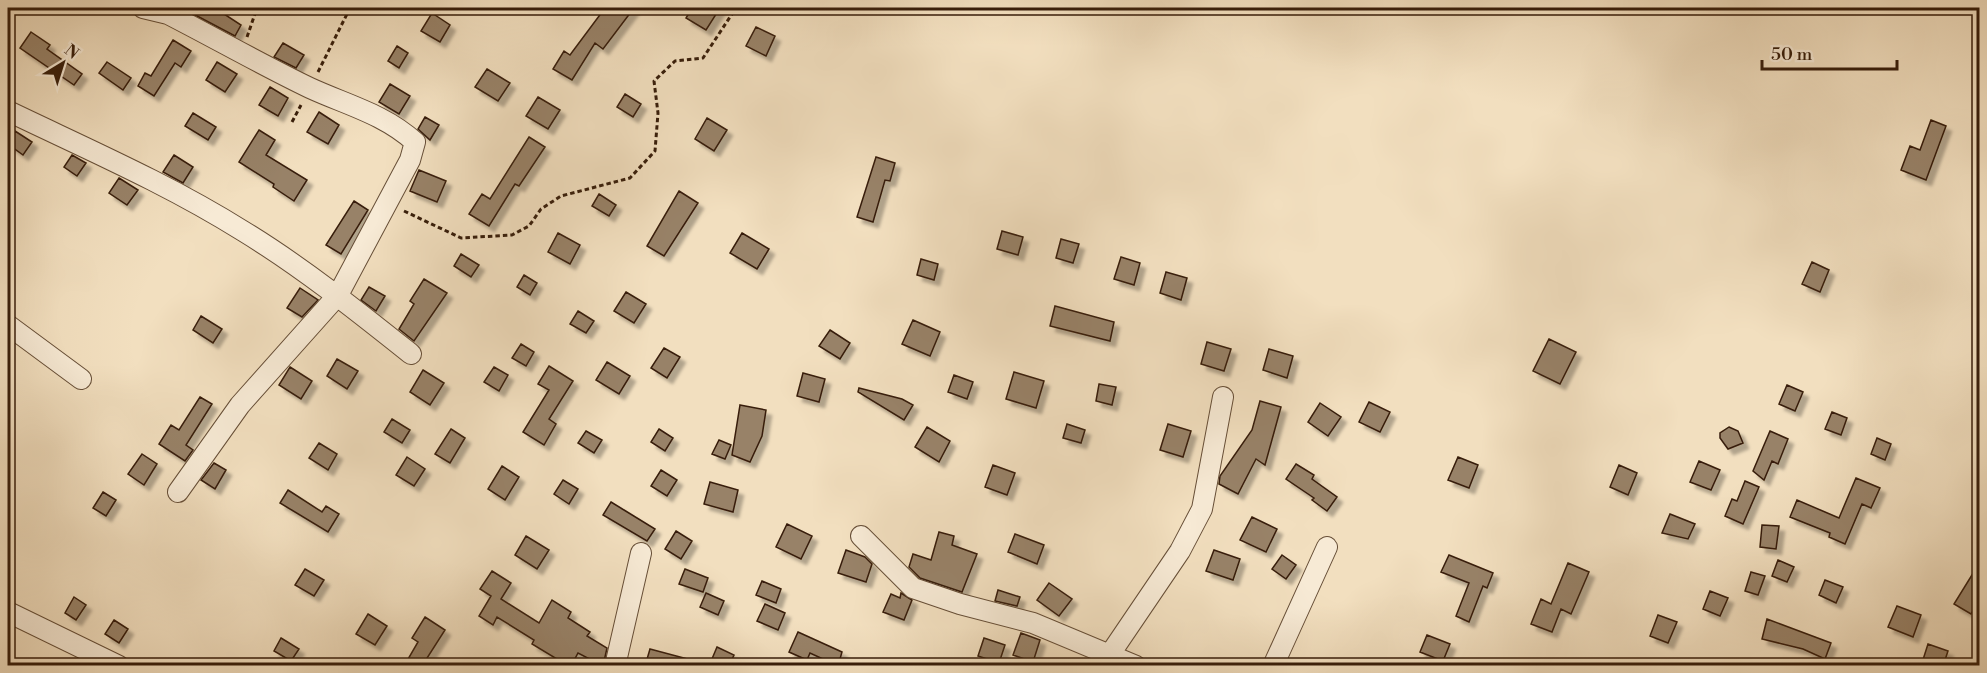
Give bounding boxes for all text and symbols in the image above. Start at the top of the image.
north arrow [33,33,93,93]
scale bar [1762,33,1897,71]
text: N [60,40,83,64]
text: 50 m [1771,43,1813,66]

